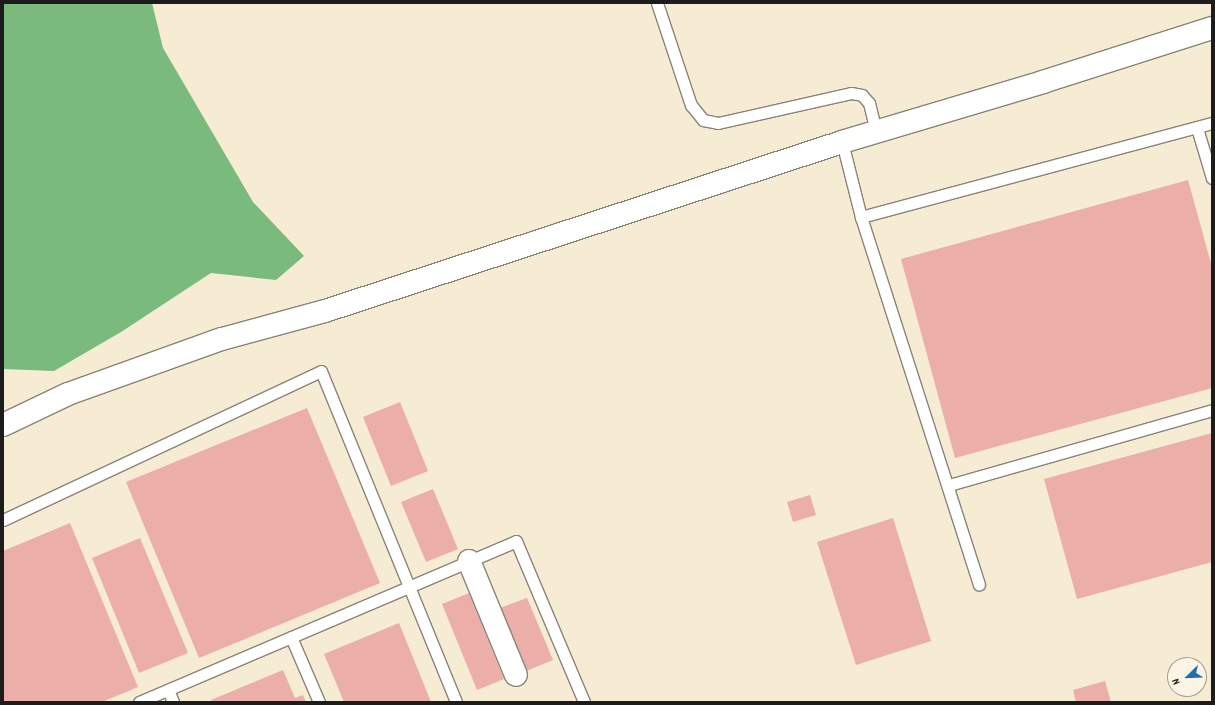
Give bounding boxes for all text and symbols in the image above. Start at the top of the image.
north arrow [1167,657,1207,697]
text: N [1168,676,1185,687]

